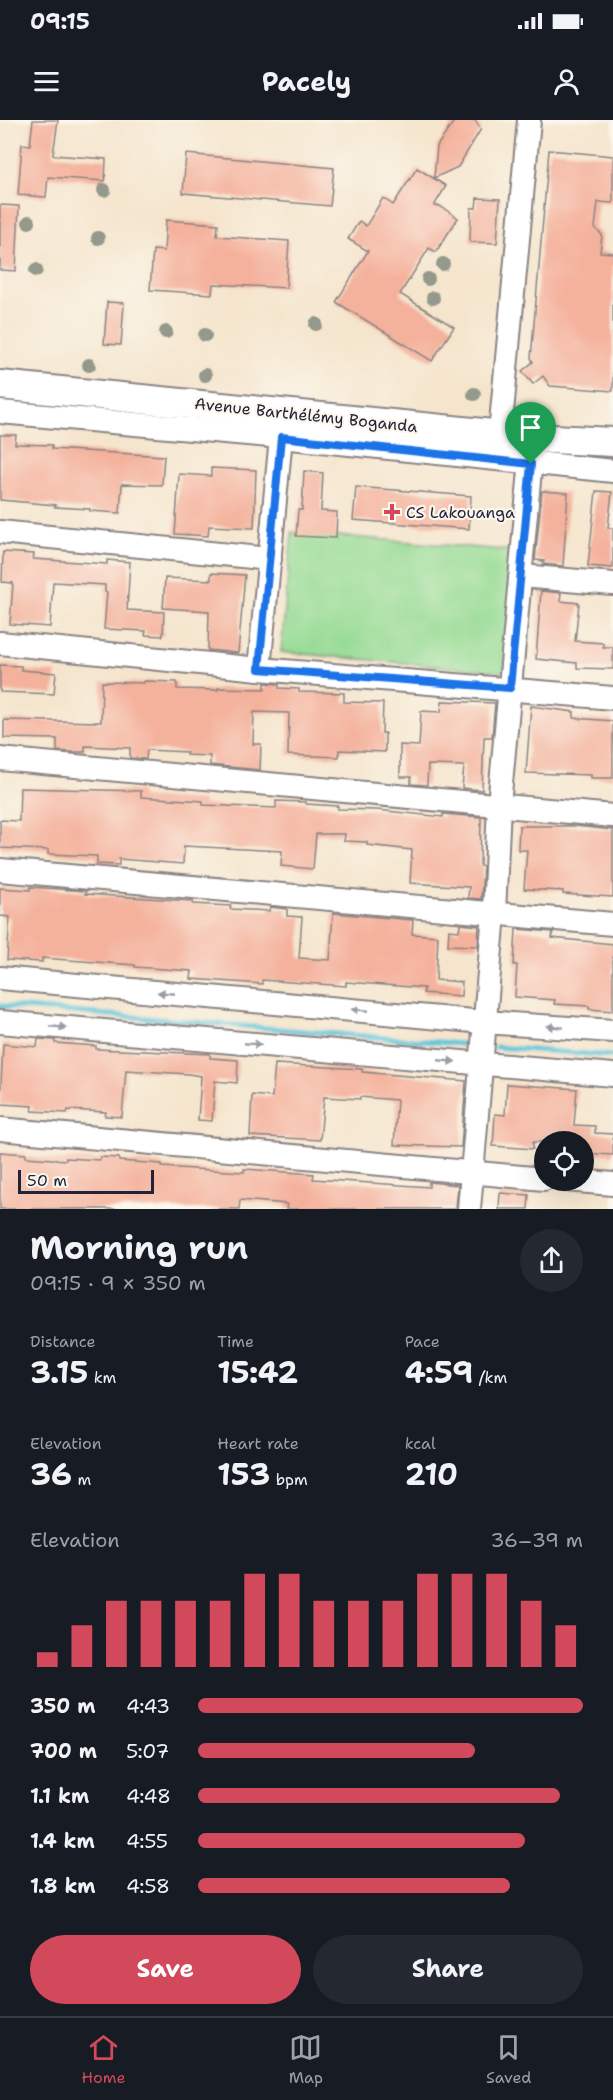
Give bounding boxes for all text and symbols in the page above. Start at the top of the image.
text: 09:15 [30,7,90,36]
text: Pacely [262,63,351,100]
icon: menu [30,65,63,98]
icon: person [550,65,583,98]
street label: Avenue Barthélémy Boganda [194,393,418,437]
pin [505,402,556,464]
icon: arrive [514,411,547,444]
place label: CS Lakouanga [406,502,515,523]
marker: CS Lakouanga [383,503,401,521]
one-way arrow [157,988,176,998]
one-way arrow [351,1005,370,1015]
one-way arrow [49,1022,68,1032]
one-way arrow [545,1022,564,1032]
one-way arrow [243,1039,262,1049]
one-way arrow [437,1056,456,1065]
map controls [534,1131,594,1191]
button: locate [534,1131,594,1191]
scale bar [18,1167,154,1194]
text: 50 m [27,1170,67,1191]
text: Morning run [30,1225,248,1270]
button: share [520,1229,583,1292]
text: 09:15 · 9 × 350 m [30,1270,206,1296]
text: Distance [30,1331,96,1352]
text: Time [217,1331,254,1352]
text: Pace [405,1331,440,1352]
text: 3.15 [30,1352,88,1393]
text: 15:42 [217,1352,298,1393]
text: 4:59 [405,1352,473,1393]
text: km [88,1367,116,1388]
text: /km [473,1367,507,1388]
text: Elevation [30,1433,102,1454]
text: Heart rate [217,1433,299,1454]
text: kcal [405,1433,436,1454]
text: 36 [30,1454,72,1495]
text: 153 [217,1454,270,1495]
text: 210 [405,1454,458,1495]
text: m [72,1469,91,1490]
text: bpm [270,1469,308,1490]
text: Elevation [30,1527,120,1553]
text: 36–39 m [491,1527,583,1553]
text: 350 m [30,1693,95,1719]
text: 4:43 [126,1693,170,1719]
text: 700 m [30,1738,97,1764]
text: 5:07 [126,1738,169,1764]
text: 1.1 km [30,1783,89,1809]
text: 4:48 [126,1783,171,1809]
text: 1.4 km [30,1828,95,1854]
text: 4:55 [126,1828,168,1854]
text: 1.8 km [30,1873,96,1899]
text: 4:58 [126,1873,170,1899]
button: Save [30,1935,301,2004]
button: Share [313,1935,583,2004]
tab: Home [82,2031,126,2088]
tab: Map [289,2031,323,2088]
tab: Saved [486,2031,531,2088]

